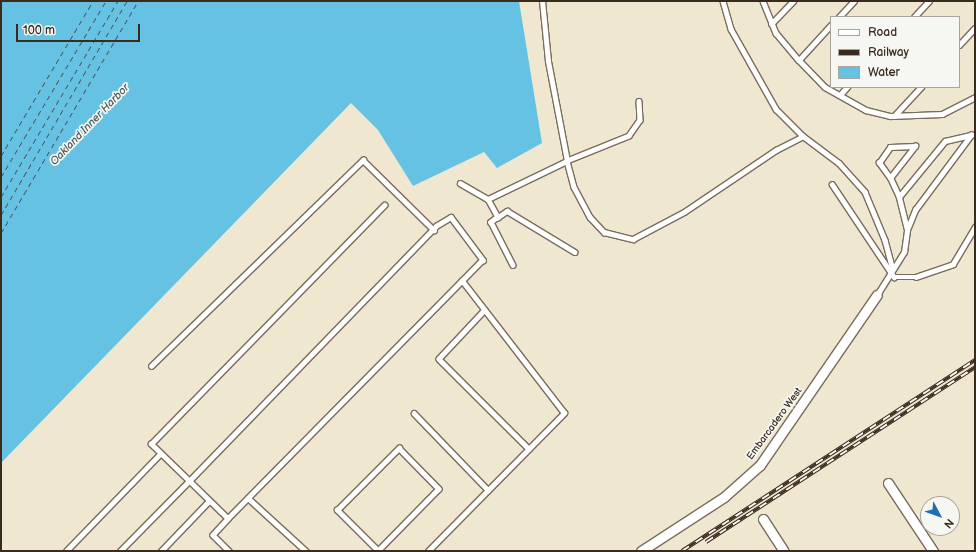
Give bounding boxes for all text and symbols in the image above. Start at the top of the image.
scale bar [18,16,142,42]
legend [830,16,960,88]
text: 100 m [23,23,55,38]
text: Road [868,25,897,40]
text: Railway [868,45,909,60]
text: Water [868,65,900,80]
water label: Oakland Inner Harbor [48,82,132,168]
street label: Embarcadero West [745,385,805,463]
north arrow [920,496,960,536]
text: N [941,516,956,531]

